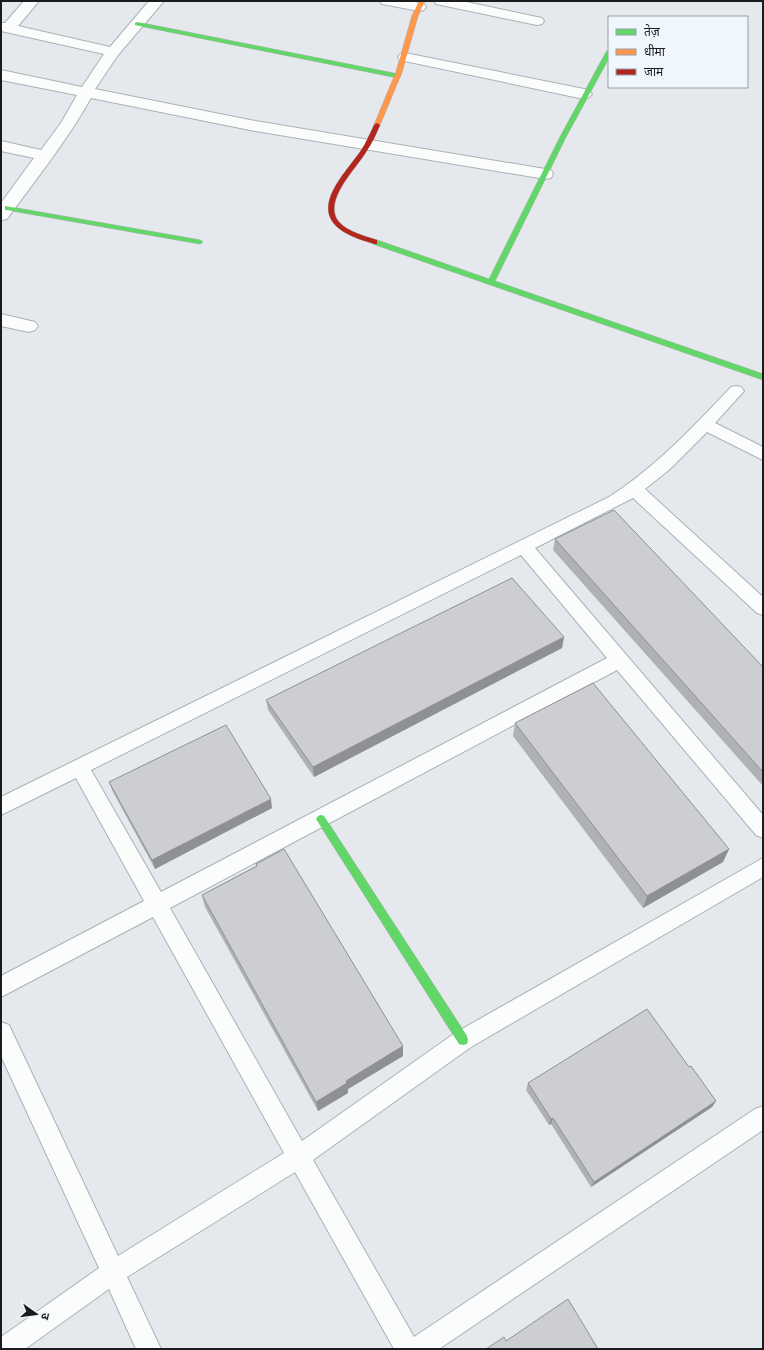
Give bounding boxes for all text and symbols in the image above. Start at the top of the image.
legend [608,16,748,88]
text: तेज़ [644,23,661,40]
text: धीमा [644,43,666,60]
text: जाम [644,63,664,80]
north arrow [16,1294,56,1334]
text: उ [38,1312,54,1322]

